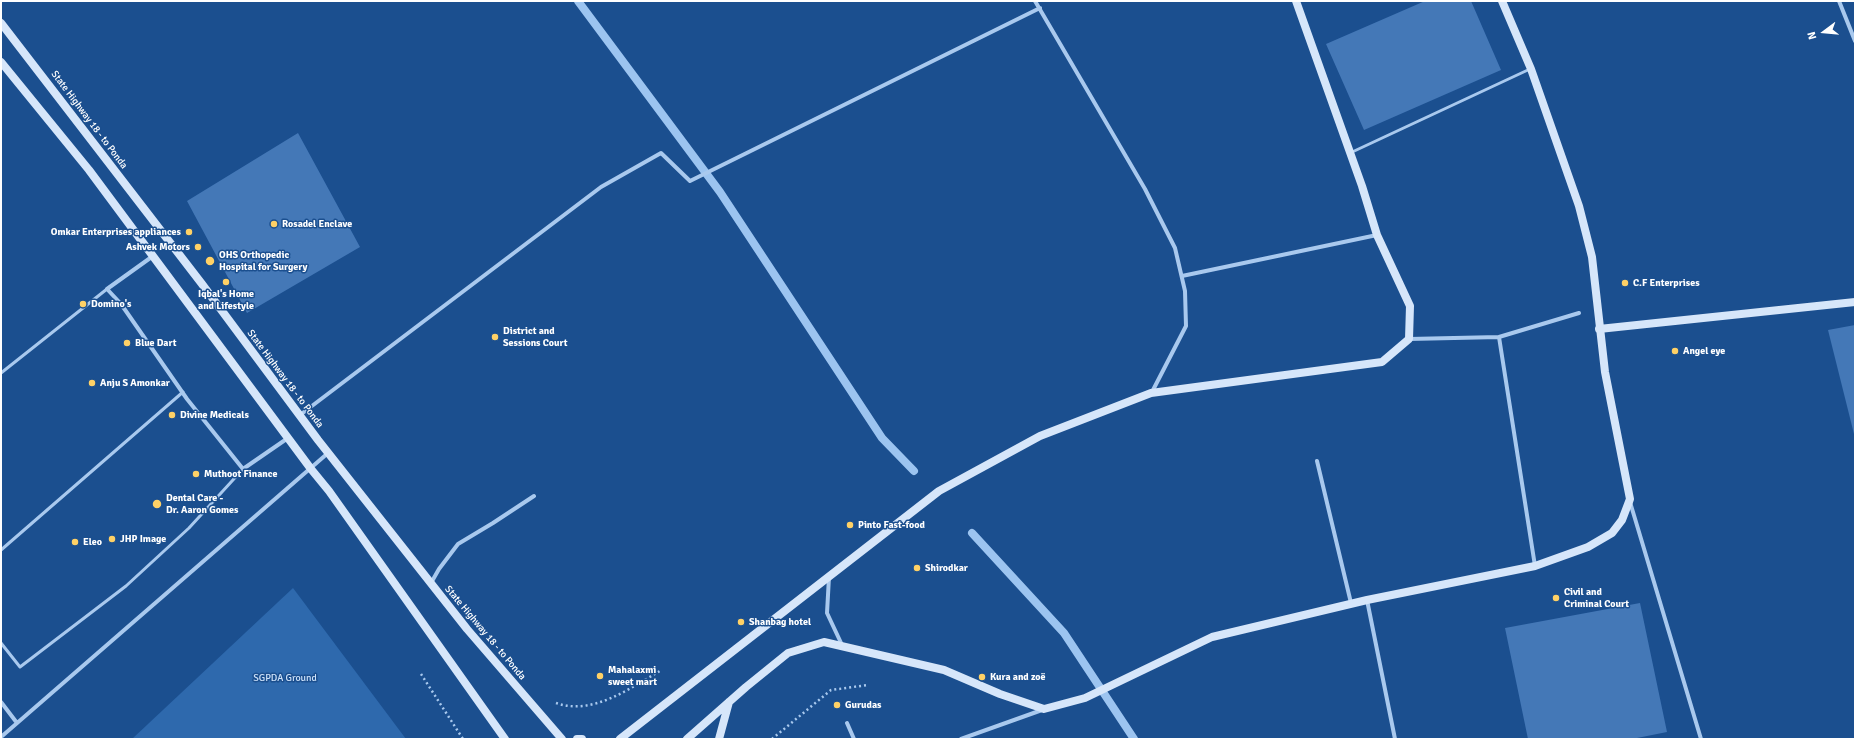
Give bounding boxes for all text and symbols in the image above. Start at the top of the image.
north arrow [1804,12,1844,52]
text: N [1805,30,1819,41]
street label: State Highway 18 - to Ponda [48,69,130,171]
place label: Rosadel Enclave [282,218,352,230]
marker: Rosadel Enclave [269,219,279,229]
place label: Omkar Enterprises appliances [51,226,181,238]
marker: Omkar Enterprises appliances [184,227,194,237]
place label: Ashvek Motors [126,241,190,253]
marker: Ashvek Motors [193,242,203,252]
place label: OHS Orthopedic Hospital for Surgery [219,249,308,272]
marker: OHS Orthopedic Hospital for Surgery [204,255,216,267]
marker: Iqbal's Home and Lifestyle [221,277,231,287]
place label: C.F Enterprises [1633,277,1700,289]
marker: C.F Enterprises [1620,278,1630,288]
place label: Iqbal's Home and Lifestyle [198,288,254,312]
place label: Domino's [91,298,131,310]
marker: Domino's [78,299,88,309]
place label: District and Sessions Court [503,325,568,348]
street label: State Highway 18 - to Ponda [244,328,326,430]
marker: District and Sessions Court [490,332,500,342]
place label: Blue Dart [135,337,177,349]
marker: Blue Dart [122,338,132,348]
place label: Angel eye [1683,345,1725,357]
marker: Angel eye [1670,346,1680,356]
place label: Anju S Amonkar [100,377,170,389]
marker: Anju S Amonkar [87,378,97,388]
place label: Divine Medicals [180,409,249,421]
marker: Divine Medicals [167,410,177,420]
place label: Muthoot Finance [204,468,277,480]
marker: Muthoot Finance [191,469,201,479]
place label: Dental Care - Dr. Aaron Gomes [166,492,238,516]
marker: Dental Care - Dr. Aaron Gomes [151,498,163,510]
place label: Pinto Fast-food [858,519,925,531]
marker: Pinto Fast-food [845,520,855,530]
place label: JHP Image [120,533,166,545]
marker: JHP Image [107,534,117,544]
place label: Eleo [83,536,102,548]
marker: Eleo [70,537,80,547]
place label: Shirodkar [925,562,968,574]
marker: Shirodkar [912,563,922,573]
street label: State Highway 18 - to Ponda [442,583,528,683]
place label: Civil and Criminal Court [1564,586,1629,610]
marker: Civil and Criminal Court [1551,593,1561,603]
place label: Shanbag hotel [749,616,811,628]
marker: Shanbag hotel [736,617,746,627]
place label: Mahalaxmi sweet mart [608,664,657,688]
marker: Mahalaxmi sweet mart [595,671,605,681]
place label: Kura and zoë [990,671,1046,683]
park label: SGPDA Ground [253,672,317,684]
marker: Kura and zoë [977,672,987,682]
place label: Gurudas [845,699,881,711]
marker: Gurudas [832,700,842,710]

